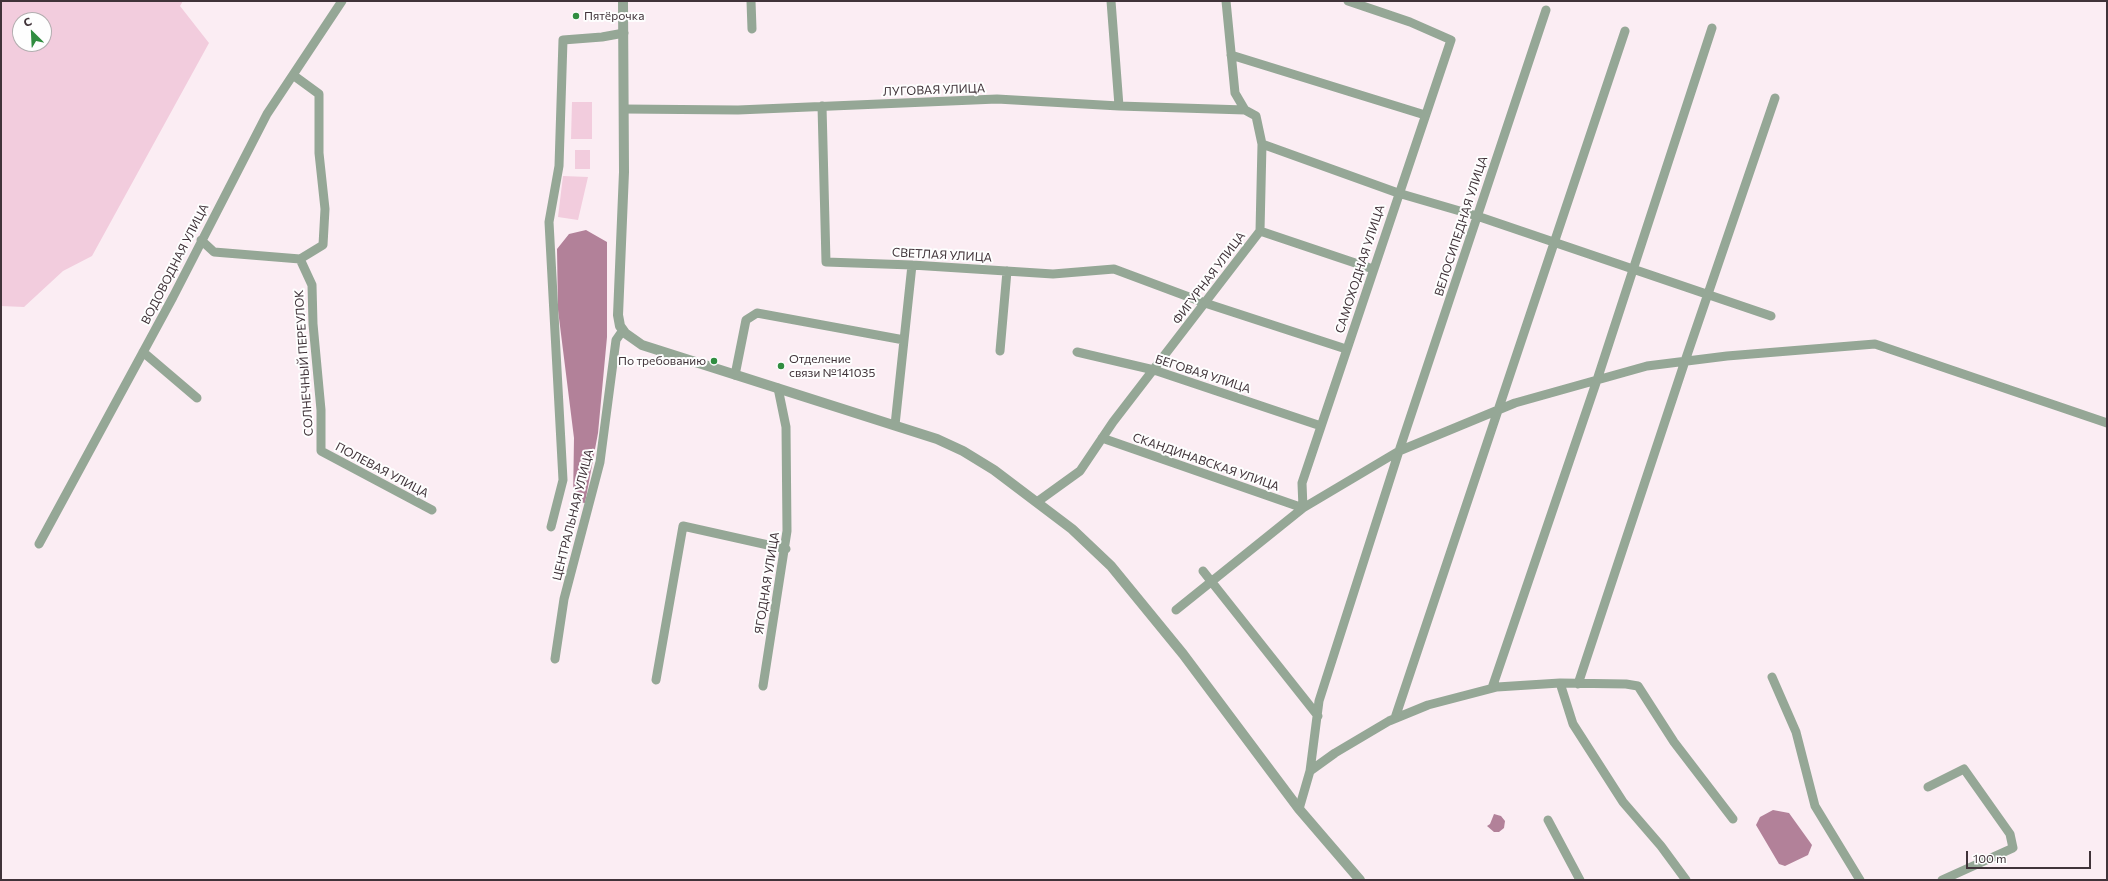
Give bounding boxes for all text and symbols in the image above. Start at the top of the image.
place label: Пятёрочка [584,9,644,23]
marker: Пятёрочка [571,11,581,21]
north arrow [12,12,52,52]
text: С [21,14,33,29]
street label: ЛУГОВАЯ УЛИЦА [883,81,985,99]
street label: ВЕЛОСИПЕДНАЯ УЛИЦА [1432,154,1490,298]
street label: ВОДОВОДНАЯ УЛИЦА [138,201,212,327]
street label: САМОХОДНАЯ УЛИЦА [1332,203,1388,335]
street label: ФИГУРНАЯ УЛИЦА [1170,229,1248,327]
street label: СВЕТЛАЯ УЛИЦА [892,245,992,265]
street label: СОЛНЕЧНЫЙ ПЕРЕУЛОК [292,289,316,437]
place label: Отделение связи №141035 [789,352,875,380]
street label: БЕГОВАЯ УЛИЦА [1153,352,1253,396]
place label: По требованию [618,354,706,368]
marker: По требованию [709,356,719,366]
marker: Отделение связи №141035 [776,361,786,371]
street label: СКАНДИНАВСКАЯ УЛИЦА [1131,430,1281,494]
street label: ПОЛЕВАЯ УЛИЦА [333,439,431,501]
street label: ЦЕНТРАЛЬНАЯ УЛИЦА [550,448,596,582]
street label: ЯГОДНАЯ УЛИЦА [752,531,782,635]
scale bar [1968,843,2093,869]
text: 100 m [1973,851,2007,865]

